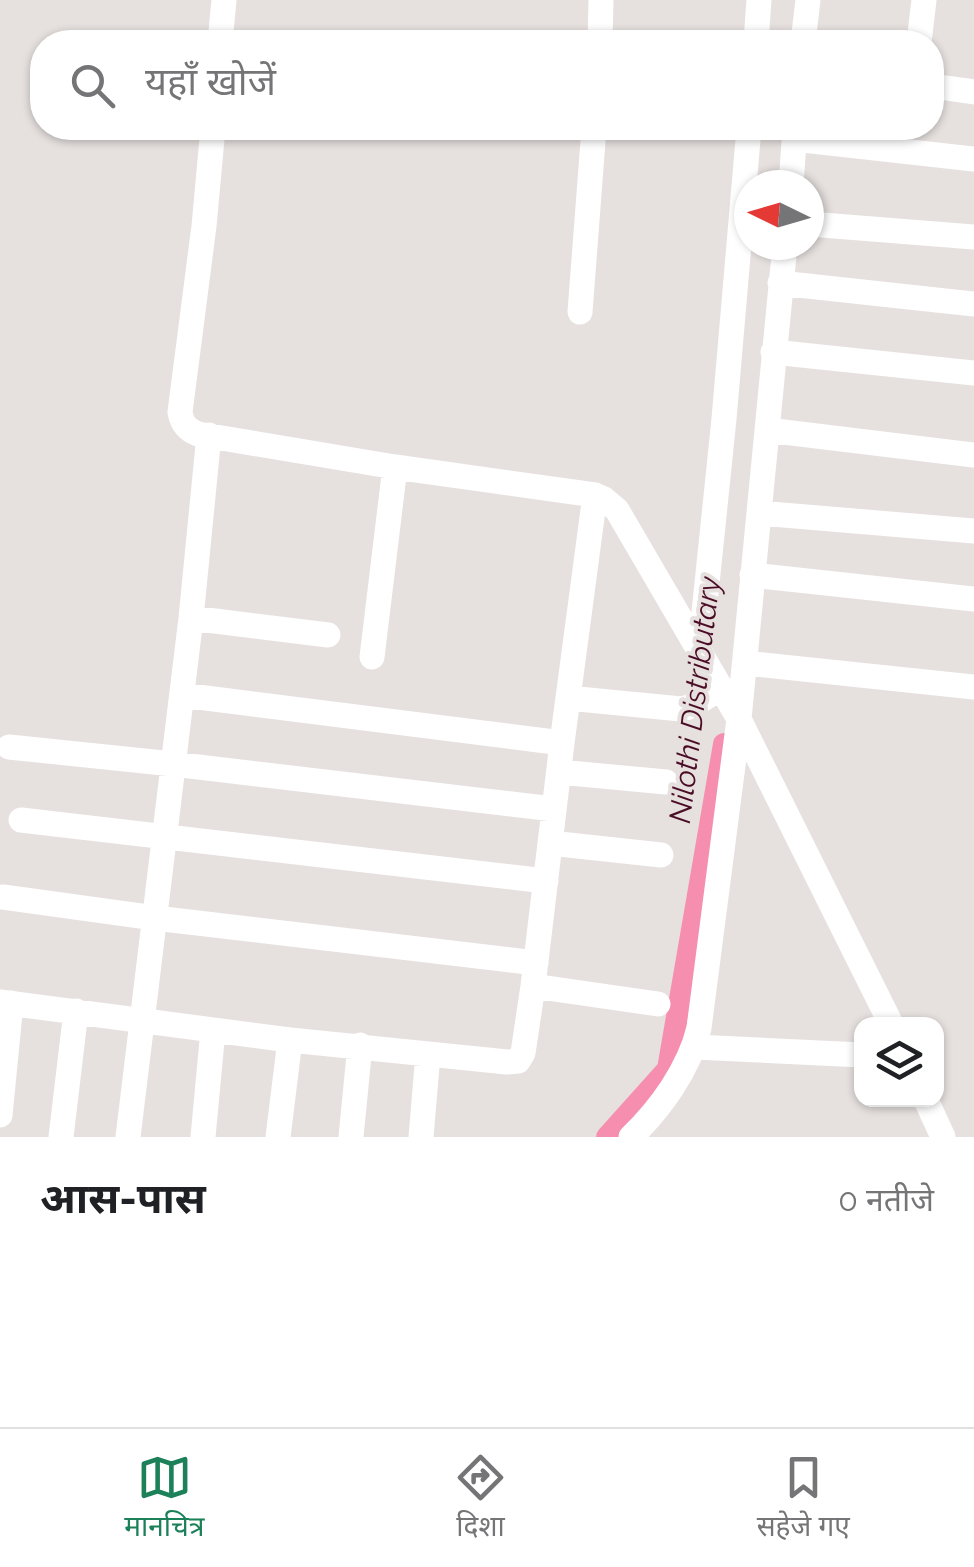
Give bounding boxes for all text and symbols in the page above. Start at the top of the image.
search box [30,30,944,140]
icon: search [65,58,120,113]
text: यहाँ खोजें [145,59,276,104]
north arrow [734,170,824,260]
water label: Nilothi Distributary [662,573,727,825]
map controls [854,1017,944,1107]
button: layers [854,1017,944,1107]
text: आस-पास [40,1174,206,1223]
text: 0 नतीजे [838,1181,934,1218]
tab: मानचित्र [124,1450,204,1547]
tab: दिशा [453,1450,508,1547]
tab: सहेजे गए [757,1450,850,1547]

